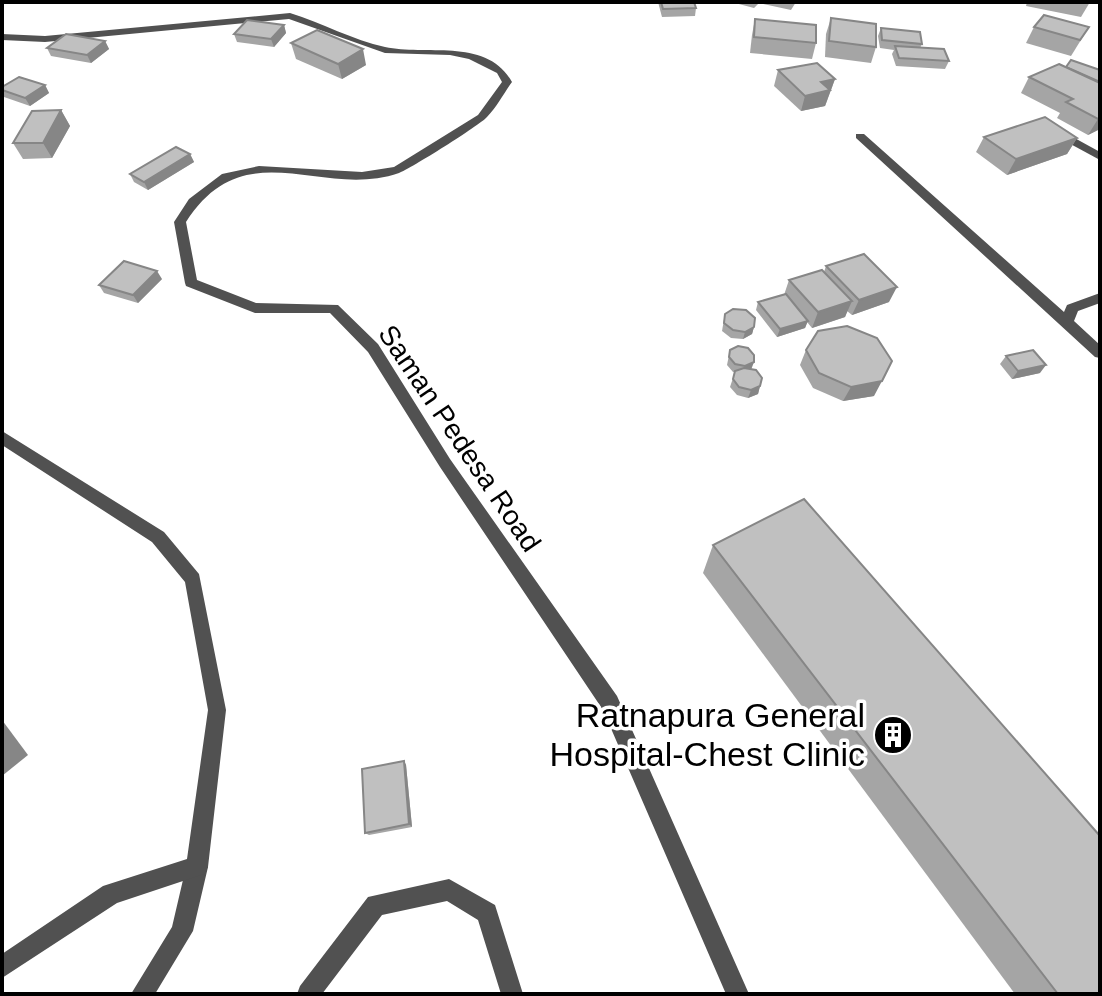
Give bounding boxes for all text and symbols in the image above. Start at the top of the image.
street label: Saman Pedesa Road [372,319,547,557]
place label: Ratnapura General Hospital-Chest Clinic [549,696,865,773]
building icon: Ratnapura General Hospital-Chest Clinic [872,714,914,756]

